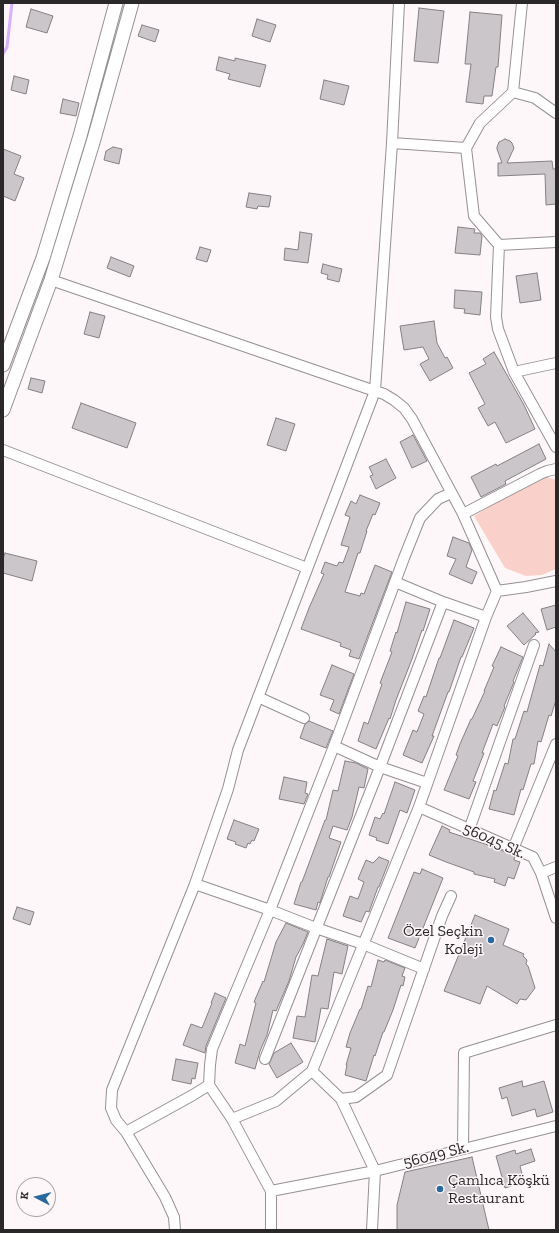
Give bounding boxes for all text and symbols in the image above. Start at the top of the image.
street label: 56045 Sk. [460,819,528,863]
place label: Özel Seçkin Koleji [403,921,483,959]
marker: Özel Seçkin Koleji [486,935,496,945]
street label: 56049 Sk. [401,1138,471,1172]
place label: Çamlıca Köşkü Restaurant [448,1170,550,1208]
north arrow [16,1177,56,1217]
marker: Çamlıca Köşkü Restaurant [435,1184,445,1194]
text: K [18,1191,31,1200]

